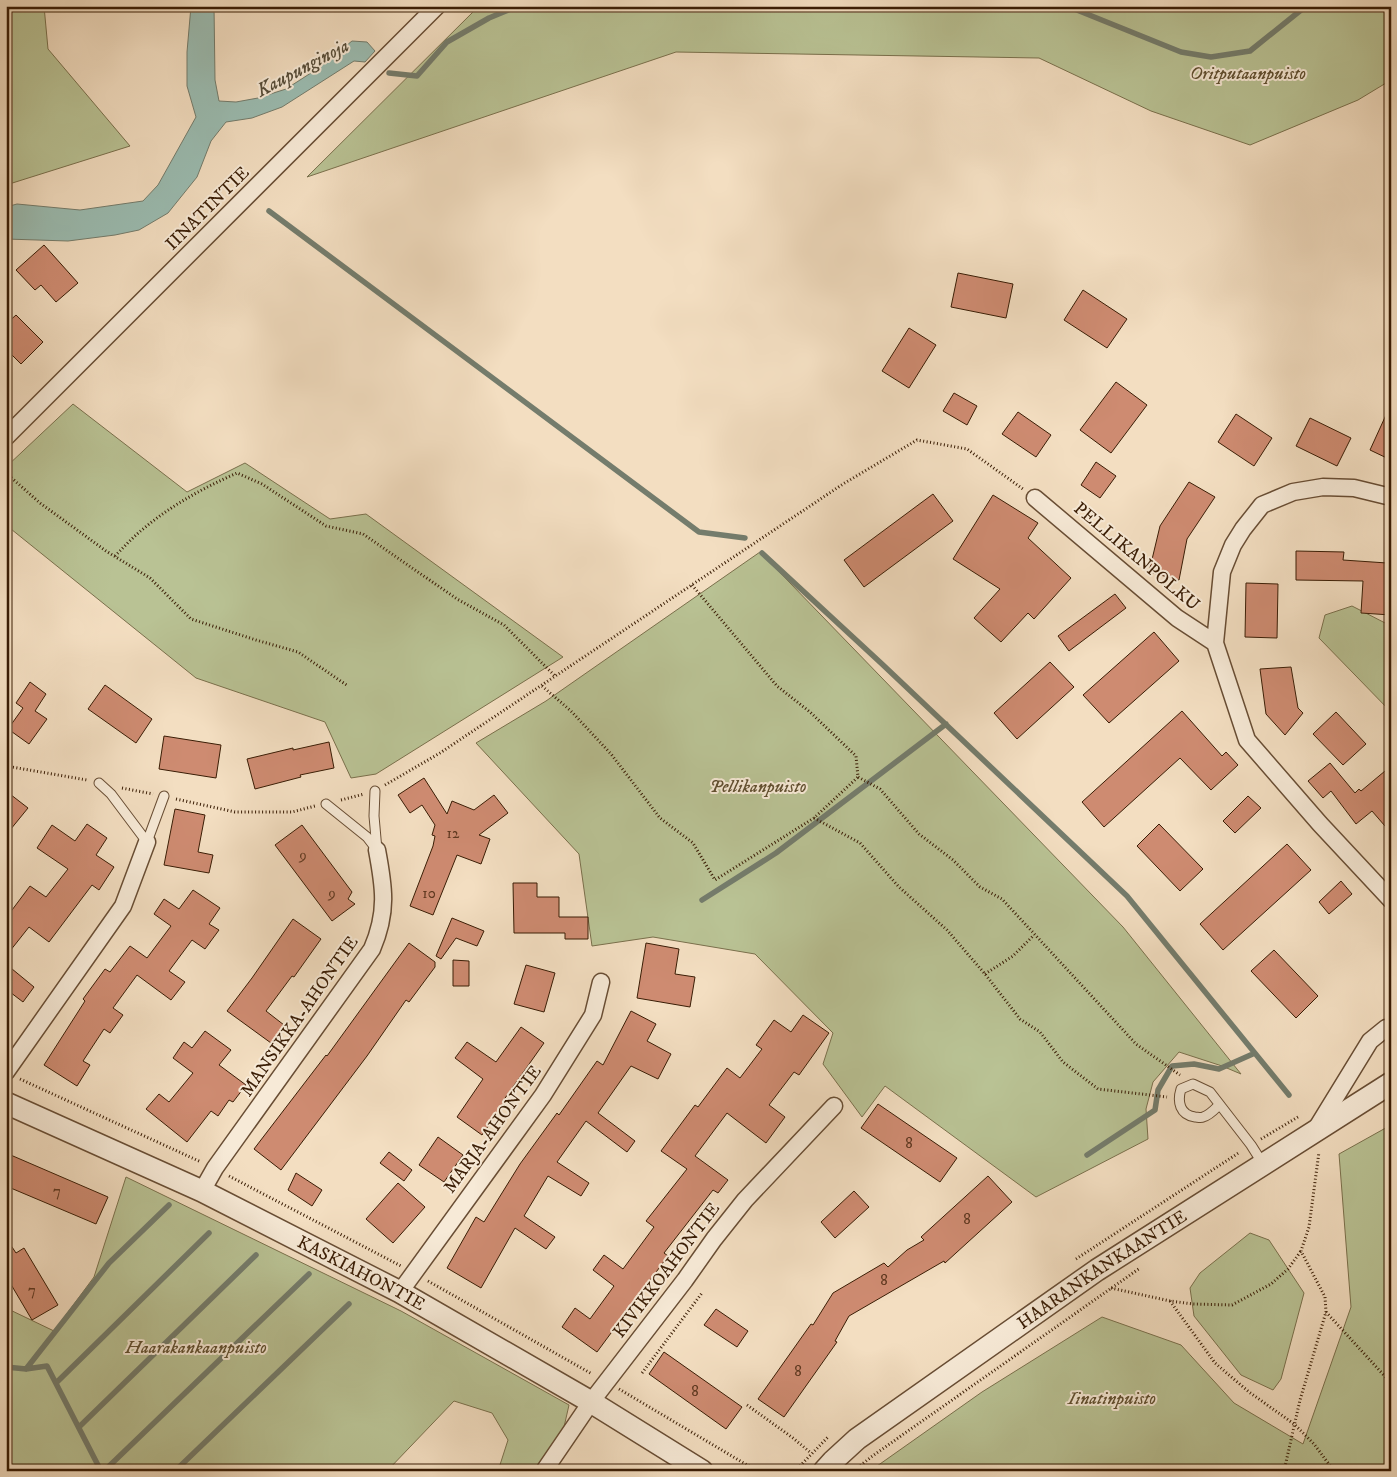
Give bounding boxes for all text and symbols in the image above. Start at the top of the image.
water label: Kaupunginoja [252,34,353,104]
park label: Oritputaanpuisto [1190,63,1306,85]
street label: IINATINTIE [161,162,254,255]
street label: PELLIKANPOLKU [1069,498,1204,616]
park label: Pellikanpuisto [709,776,807,798]
house number: 12 [447,824,460,843]
house number: 9 [298,846,307,865]
house number: 9 [327,884,336,903]
house number: 10 [422,884,436,903]
street label: MANSIKKA-AHONTIE [236,932,364,1101]
street label: MARJA-AHONTIE [439,1061,547,1198]
house number: 8 [905,1134,913,1153]
house number: 7 [53,1182,61,1201]
street label: KIVIKKOAHONTIE [609,1198,725,1343]
street label: HAARANKANKAANTIE [1013,1206,1192,1335]
house number: 8 [963,1210,971,1229]
street label: KASKIAHONTIE [293,1231,429,1316]
house number: 8 [880,1271,888,1290]
house number: 7 [28,1281,36,1300]
park label: Haarakankaanpuisto [124,1337,267,1359]
house number: 8 [794,1362,802,1381]
house number: 8 [691,1382,699,1401]
park label: Iinatinpuisto [1067,1388,1156,1410]

